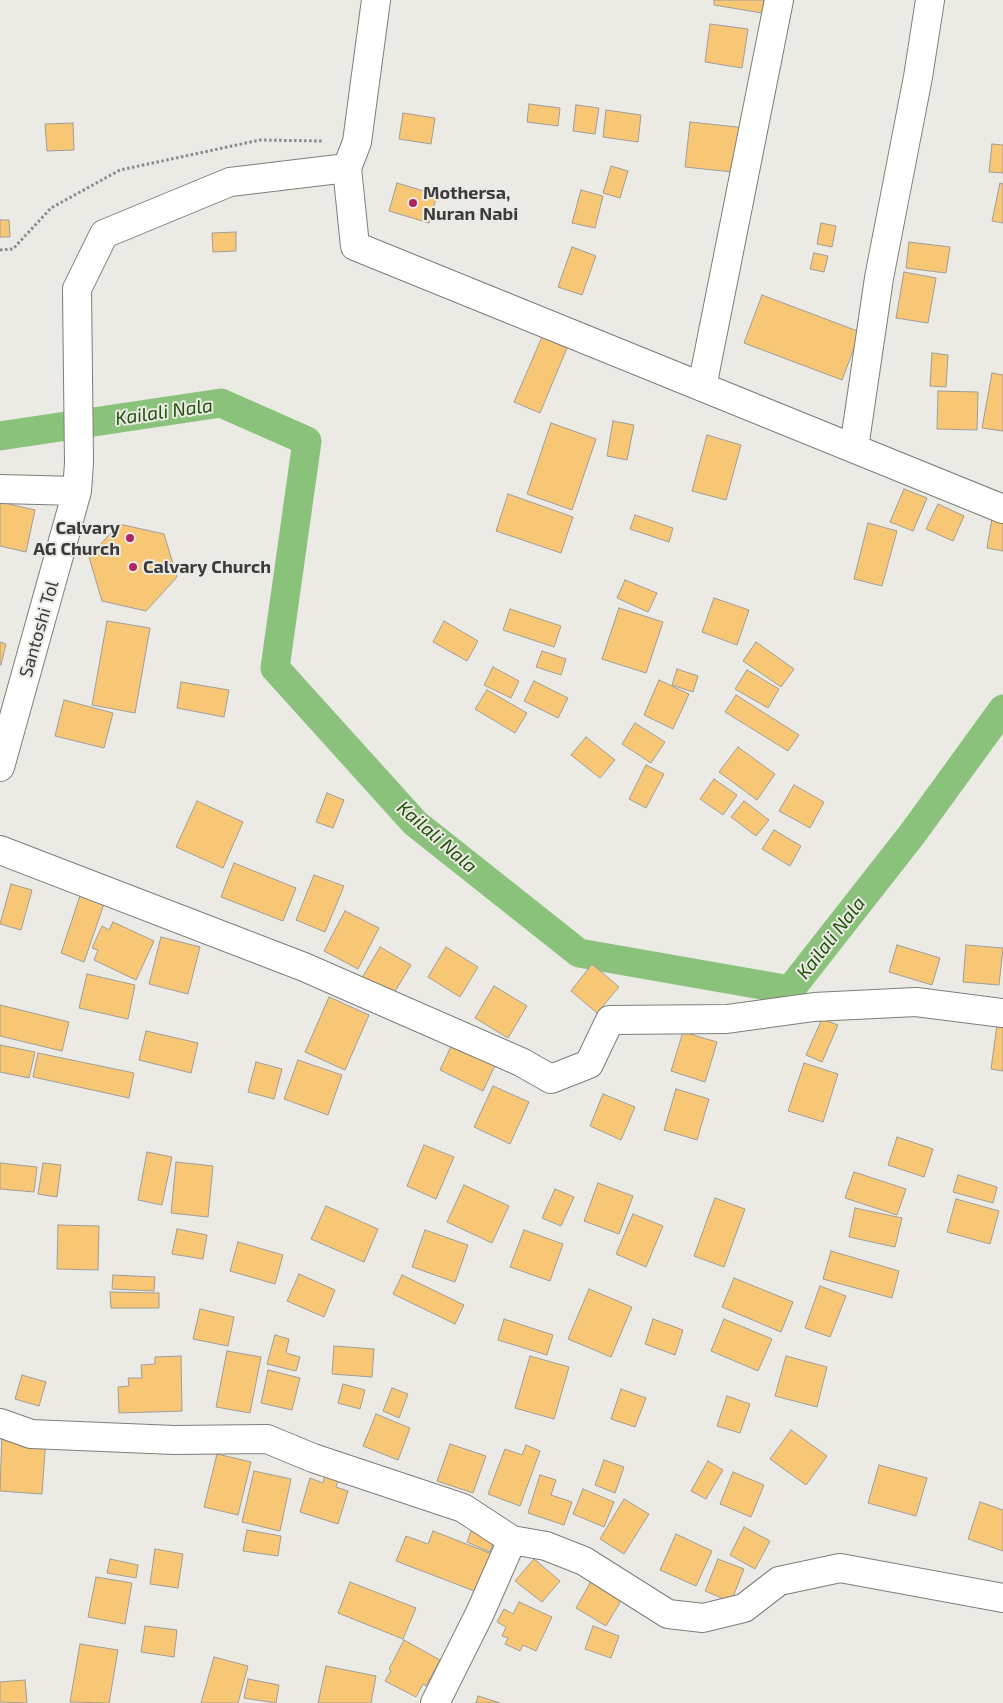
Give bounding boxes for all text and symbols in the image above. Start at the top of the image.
place label: Mothersa, Nuran Nabi [423,182,518,224]
marker: Mothersa, Nuran Nabi [407,197,419,209]
water label: Kailali Nala [114,394,214,430]
place label: Calvary AG Church [33,517,120,560]
marker: Calvary AG Church [124,532,136,544]
place label: Calvary Church [143,556,271,578]
marker: Calvary Church [127,561,139,573]
street label: Santoshi Tol [15,578,63,680]
water label: Kailali Nala [392,796,482,878]
water label: Kailali Nala [792,892,870,984]

